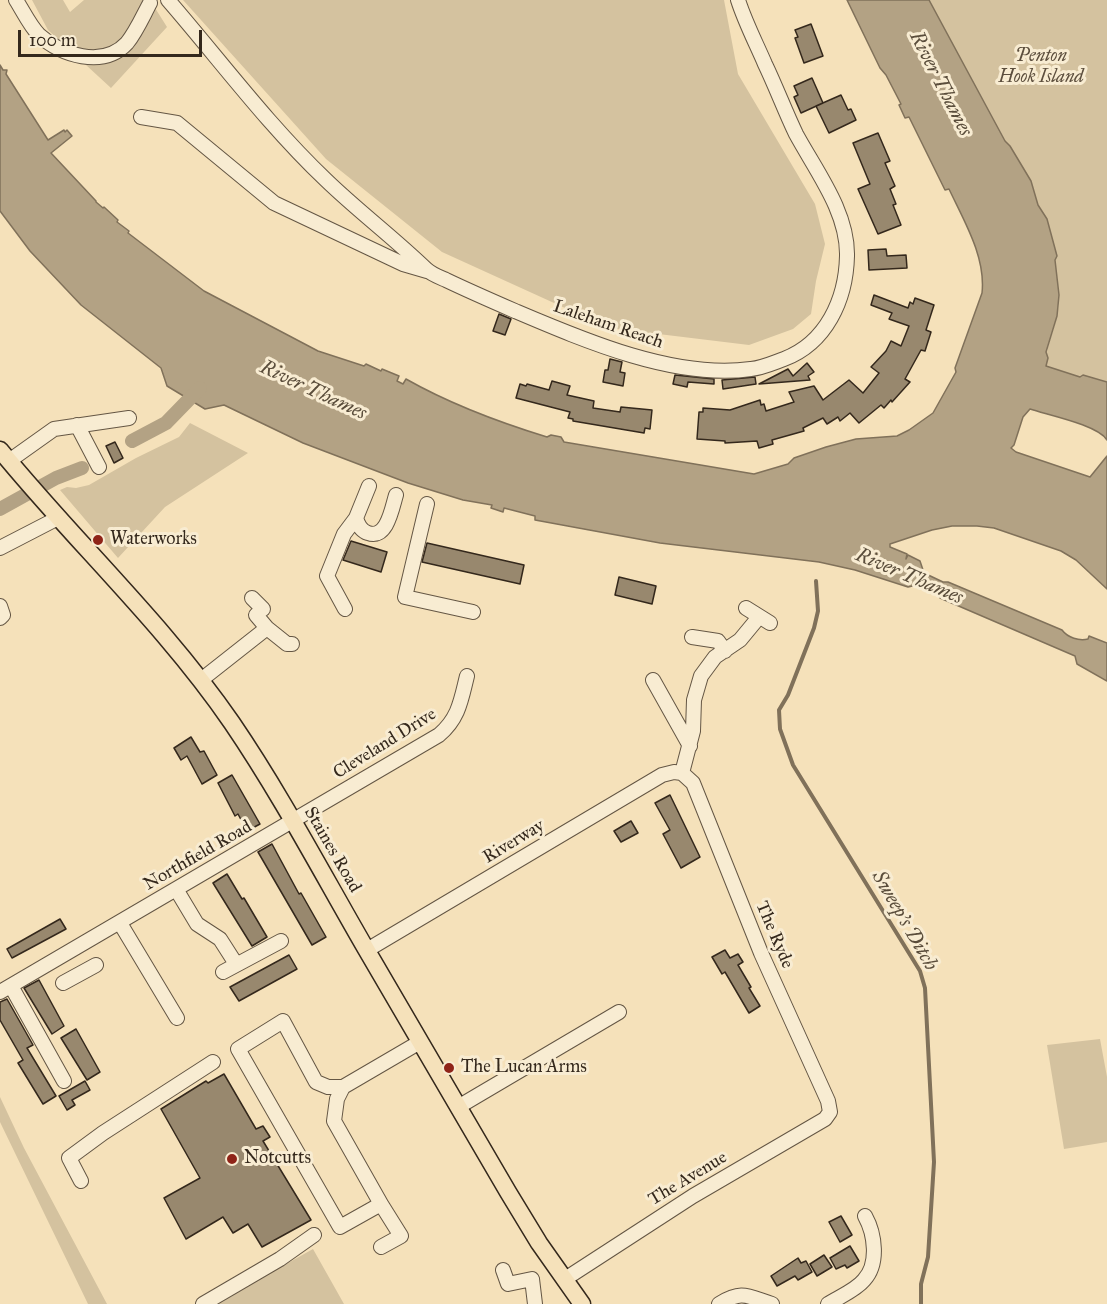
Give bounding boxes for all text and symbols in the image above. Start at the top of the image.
scale bar [21,18,206,56]
water label: River Thames [903,28,977,140]
text: 100 m [29,29,76,51]
park label: Penton Hook Island [998,46,1084,88]
street label: Laleham Reach [550,296,666,354]
water label: River Thames [256,356,370,426]
place label: Waterworks [110,529,197,551]
marker: Waterworks [91,533,105,547]
water label: River Thames [852,544,966,610]
street label: Cleveland Drive [330,704,440,784]
street label: Staines Road [299,803,365,897]
street label: Riverway [479,815,549,869]
street label: Northfield Road [140,816,256,896]
water label: Sweep's Ditch [866,867,942,975]
street label: The Ryde [750,898,798,972]
place label: The Lucan Arms [461,1057,587,1079]
marker: The Lucan Arms [442,1061,456,1075]
street label: The Avenue [645,1147,731,1211]
place label: Notcutts [244,1148,311,1170]
marker: Notcutts [225,1152,239,1166]

